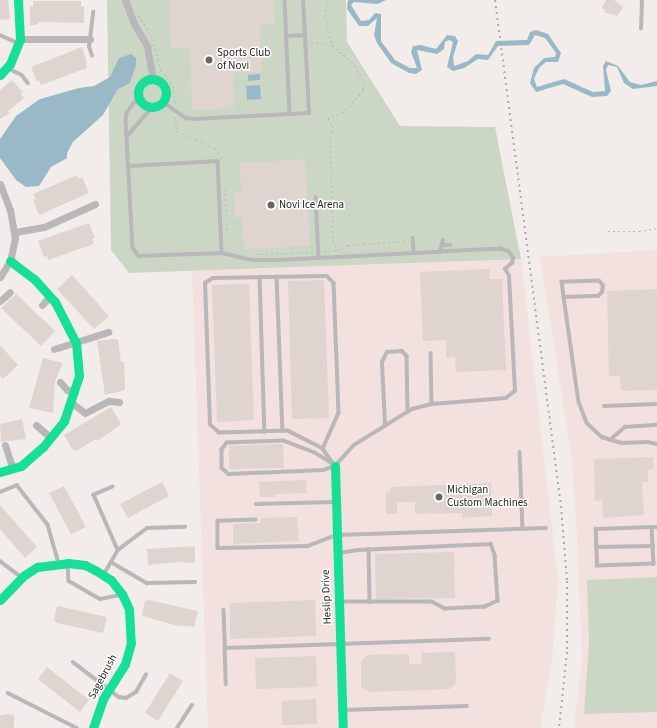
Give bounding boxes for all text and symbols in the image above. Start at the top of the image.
place label: Sports Club of Novi [217,47,270,73]
marker: Sports Club of Novi [204,55,214,65]
place label: Novi Ice Arena [279,198,344,212]
marker: Novi Ice Arena [266,200,276,210]
place label: Michigan Custom Machines [447,484,528,510]
marker: Michigan Custom Machines [434,492,444,502]
street label: Heslip Drive [319,569,335,625]
street label: Sagebrush [86,652,120,702]

